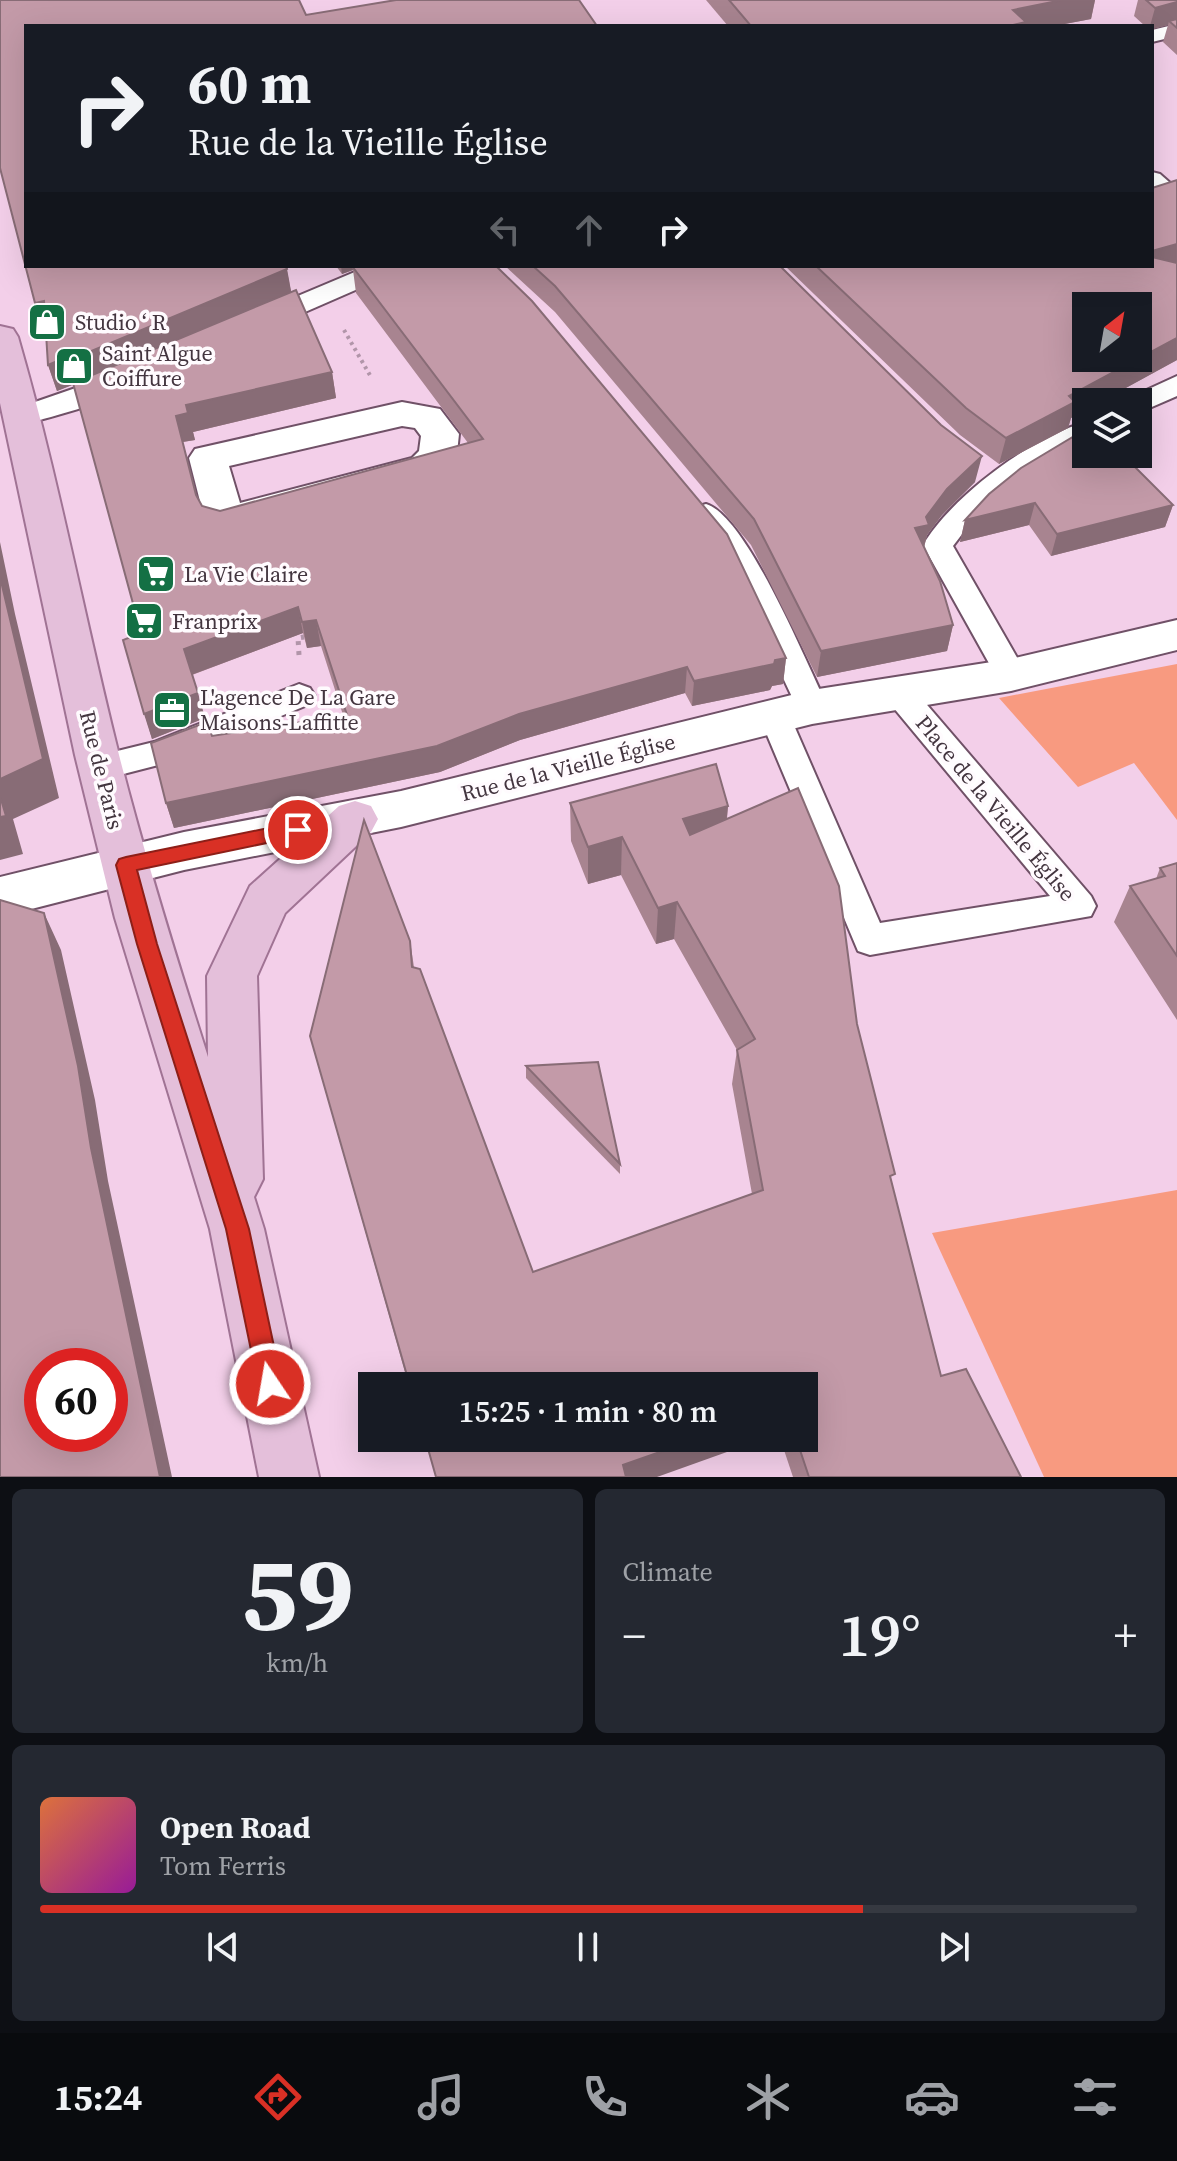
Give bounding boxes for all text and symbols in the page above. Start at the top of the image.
text: 60 m [188,45,311,122]
icon: right [56,56,160,160]
text: Rue de la Vieille Église [188,118,548,167]
icon: left [483,208,527,252]
icon: ahead [567,208,611,252]
icon: right [651,208,695,252]
north arrow [1072,292,1152,372]
map controls [1072,292,1152,468]
shop icon: Studio ‘ R [26,301,68,343]
place label: Studio ‘ R [75,307,167,337]
place label: Saint Algue Coiffure [102,338,213,393]
shop icon: Saint Algue Coiffure [53,345,95,387]
button: layers [1072,388,1152,468]
supermarket icon: La Vie Claire [135,553,177,595]
place label: La Vie Claire [184,559,308,589]
supermarket icon: Franprix [123,600,165,642]
place label: Franprix [172,606,258,636]
place label: L'agence De La Gare Maisons-Laffitte [200,682,396,737]
office icon: L'agence De La Gare Maisons-Laffitte [151,689,193,731]
street label: Rue de Paris [73,708,131,832]
street label: Place de la Vieille Église [909,709,1083,907]
street label: Rue de la Vieille Église [458,726,678,808]
pin [264,796,332,864]
icon: arrive [276,808,320,852]
position arrow [228,1342,312,1426]
speed limit sign: 60 [24,1348,128,1452]
text: 15:25 · 1 min · 80 m [459,1391,717,1432]
text: 59 [241,1521,354,1664]
text: Climate [623,1554,713,1590]
text: 19° [839,1594,921,1676]
text: − [623,1605,646,1666]
text: + [1114,1605,1137,1666]
text: km/h [266,1645,328,1681]
text: Open Road [160,1807,311,1848]
text: Tom Ferris [160,1848,286,1884]
icon: previous [201,1925,245,1969]
icon: pause [566,1925,610,1969]
icon: next [932,1925,976,1969]
icon: directions [250,2069,306,2125]
icon: music [413,2069,469,2125]
icon: phone [577,2069,633,2125]
icon: climate [740,2069,796,2125]
icon: car [904,2069,960,2125]
icon: filters [1067,2069,1123,2125]
text: 15:24 [54,2073,143,2122]

